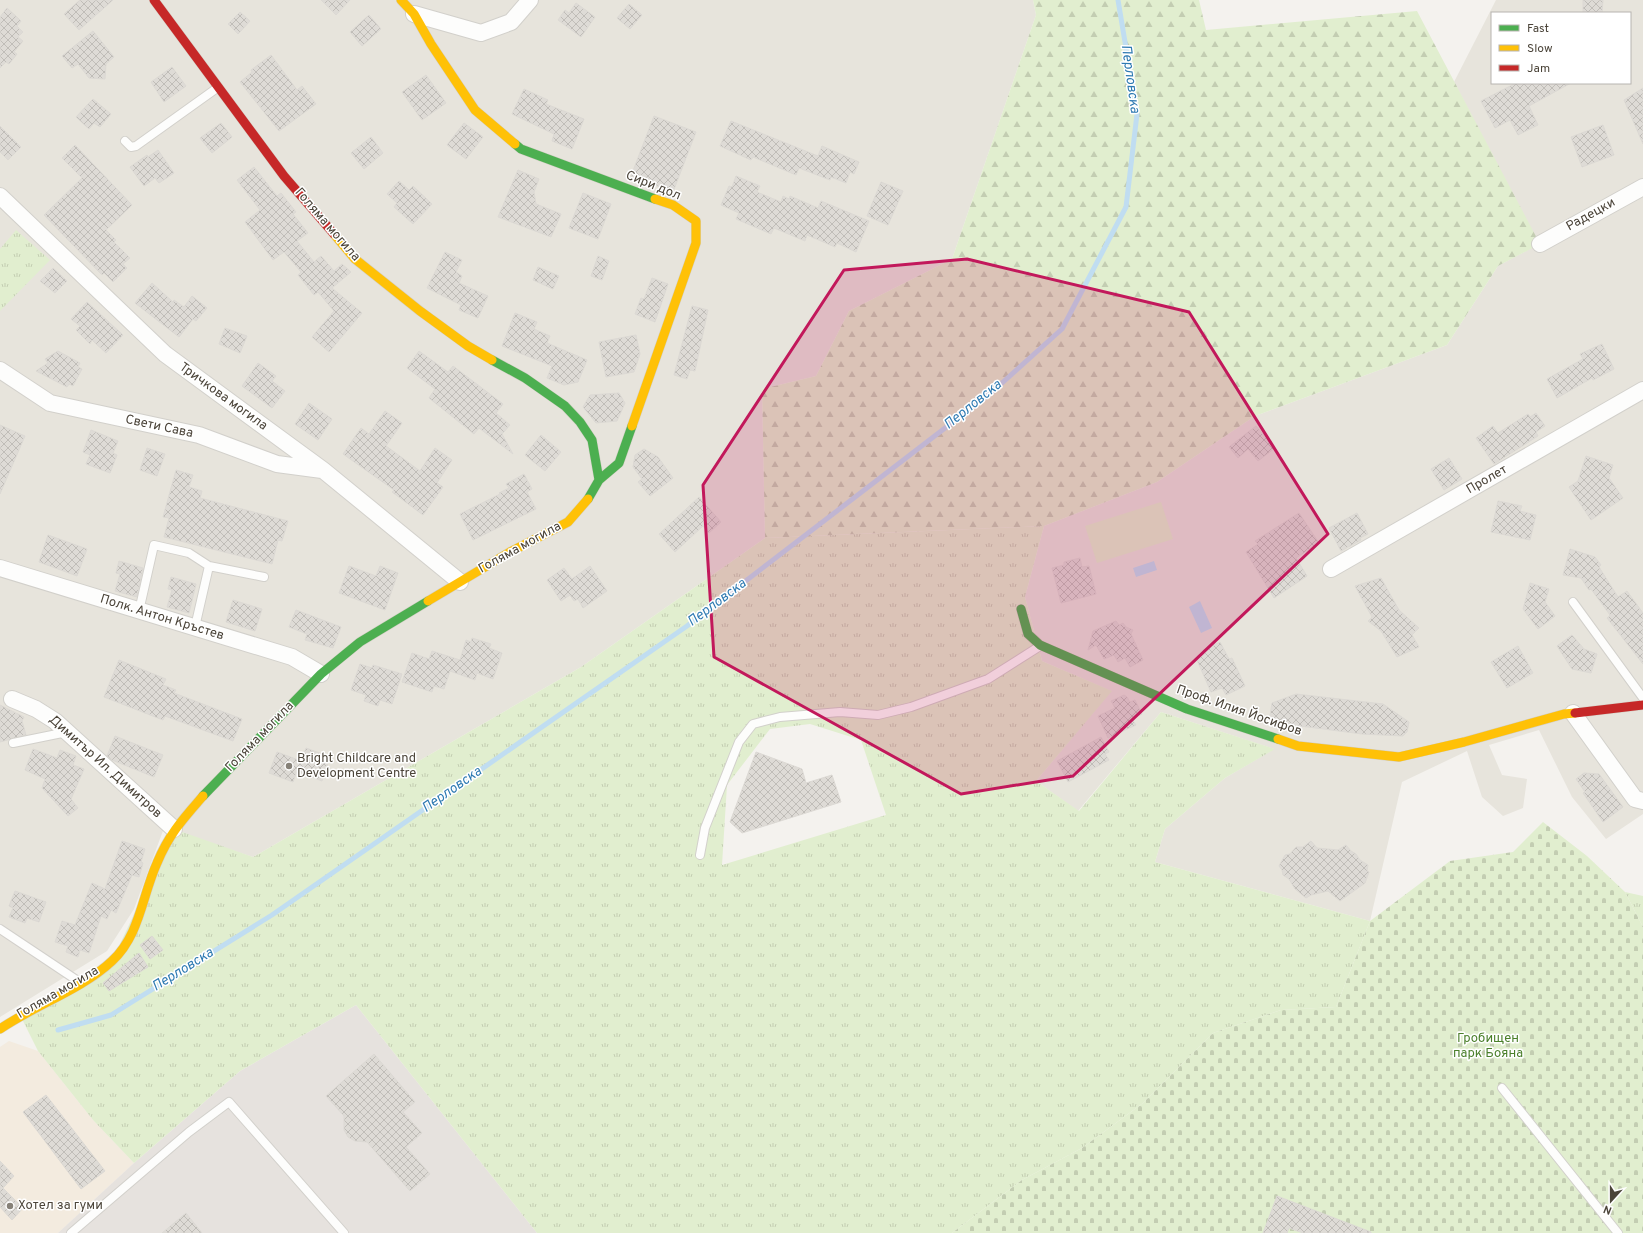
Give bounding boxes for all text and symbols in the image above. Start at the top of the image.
legend [1491,12,1631,84]
text: Fast [1527,21,1549,37]
text: Slow [1527,41,1553,57]
water label: Перловска [1117,44,1143,115]
text: Jam [1527,61,1550,77]
street label: Сири дол [623,168,683,204]
street label: Голяма могила [291,185,363,265]
street label: Радецки [1564,195,1618,235]
street label: Тричкова могила [176,360,270,434]
water label: Перловска [941,376,1006,433]
street label: Свети Сава [124,412,194,442]
street label: Пролет [1464,462,1510,498]
street label: Голяма могила [476,519,564,577]
water label: Перловска [684,575,750,631]
street label: Полк. Антон Кръстев [98,591,226,645]
street label: Проф. Илия Йосифов [1174,680,1305,740]
street label: Голяма могила [222,698,298,776]
street label: Димитър Ил. Димитров [45,712,165,822]
place label: Bright Childcare and Development Centre [297,751,416,782]
marker: Bright Childcare and Development Centre [284,761,294,771]
water label: Перловска [419,763,486,817]
water label: Перловска [149,944,217,996]
street label: Голяма могила [14,963,102,1023]
park label: Гробищен парк Бояна [1453,1031,1523,1062]
north arrow [1591,1181,1631,1221]
place label: Хотел за гуми [18,1198,103,1214]
marker: Хотел за гуми [5,1201,15,1211]
text: N [1602,1201,1614,1217]

